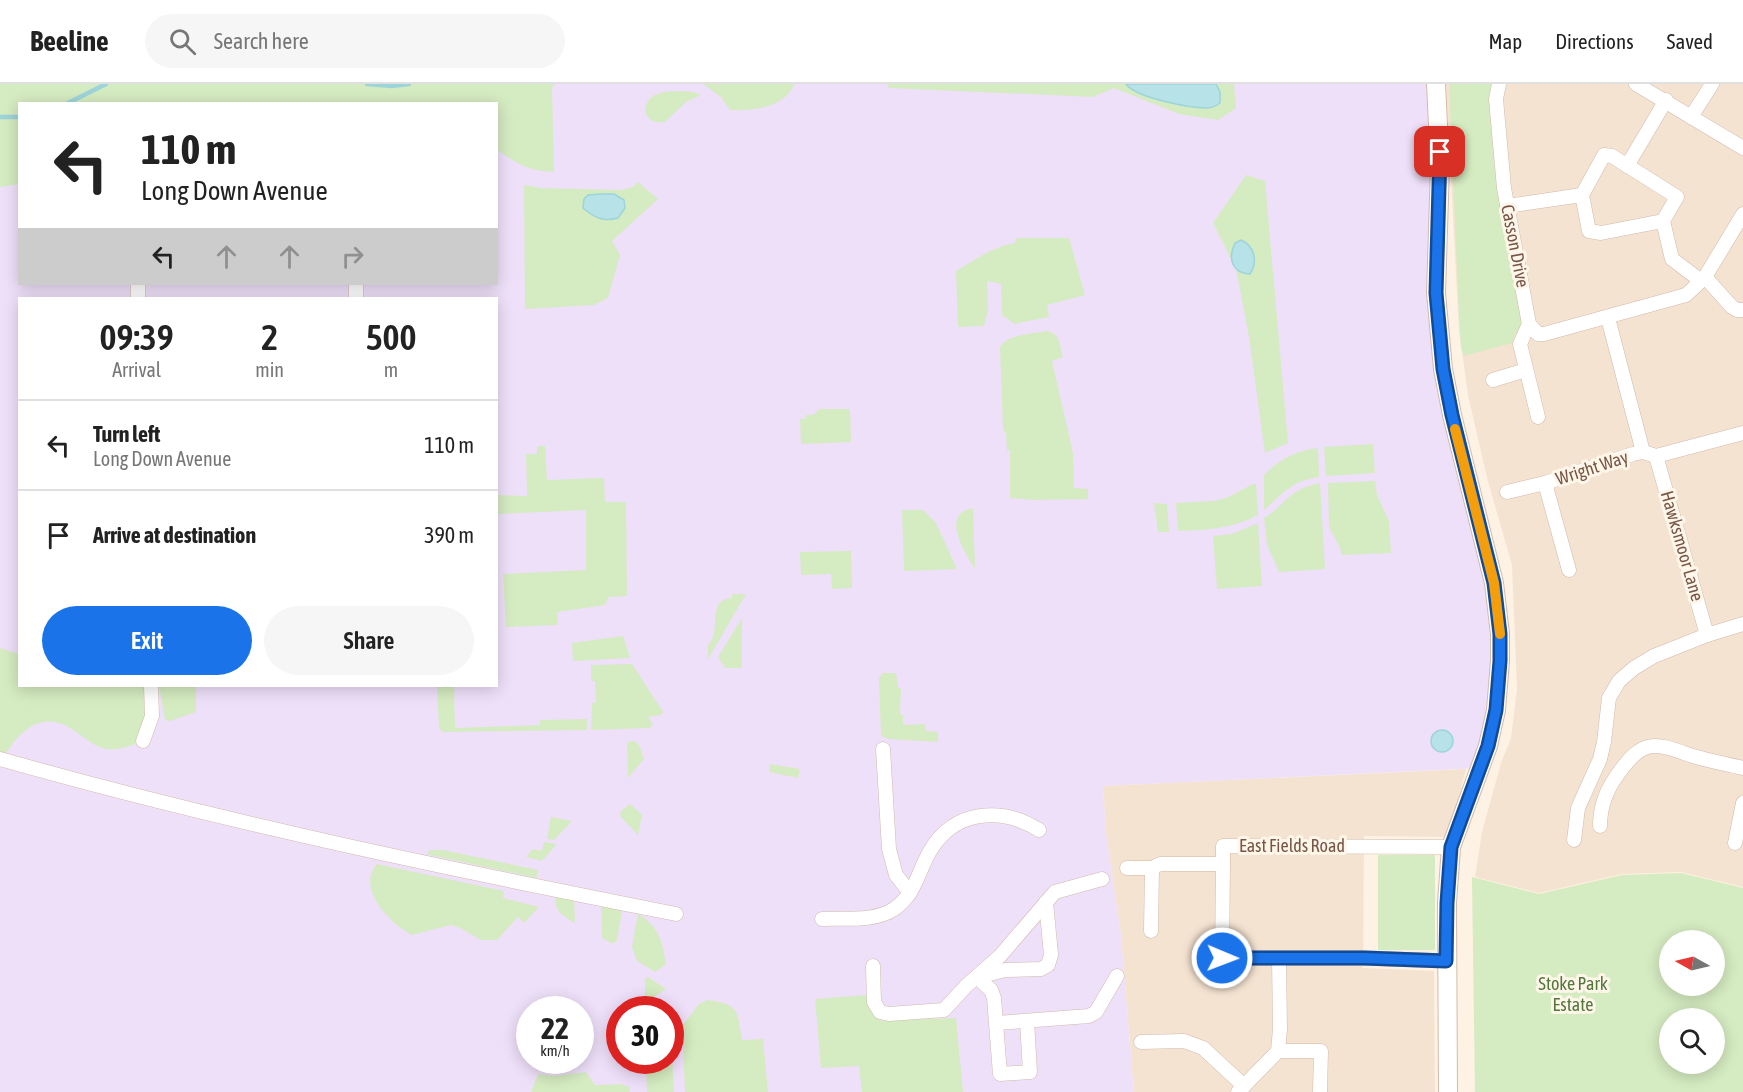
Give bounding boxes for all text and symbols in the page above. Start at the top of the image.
search box [145,14,565,68]
text: Beeline [30,25,109,57]
icon: search [166,25,199,58]
text: Search here [214,28,309,54]
text: Map [1488,29,1522,53]
text: Directions [1555,29,1634,53]
text: Saved [1667,29,1713,53]
text: 110 m [141,125,236,173]
icon: left [42,126,120,204]
pin [1414,126,1465,177]
icon: arrive [1423,135,1456,168]
text: Long Down Avenue [141,175,328,206]
street label: Casson Drive [1497,203,1534,289]
icon: left [147,240,180,273]
icon: ahead [210,240,243,273]
icon: ahead [273,240,306,273]
icon: right [336,240,369,273]
text: 09:39 [100,316,174,358]
text: 2 [261,316,278,358]
text: 500 [366,316,416,358]
text: Arrival [112,358,161,381]
text: min [255,358,284,381]
text: m [384,358,398,381]
text: Turn left [93,421,160,447]
icon: left [42,429,75,462]
text: 110 m [424,432,474,458]
street label: Wright Way [1553,446,1631,489]
text: Long Down Avenue [93,447,231,470]
street label: Hawksmoor Lane [1657,488,1708,603]
icon: arrive [42,519,75,552]
text: Arrive at destination [93,522,256,548]
text: 390 m [424,522,474,548]
button: Exit [42,606,252,675]
button: Share [264,606,474,675]
street label: East Fields Road [1239,835,1345,856]
position arrow [1190,926,1254,990]
north arrow [1659,930,1725,996]
map controls [1659,930,1725,1074]
park label: Stoke Park Estate [1538,973,1608,1015]
speed limit sign: 30 [606,996,684,1074]
button: search [1659,1008,1725,1074]
text: 22 [541,1011,569,1045]
text: km/h [540,1042,570,1059]

